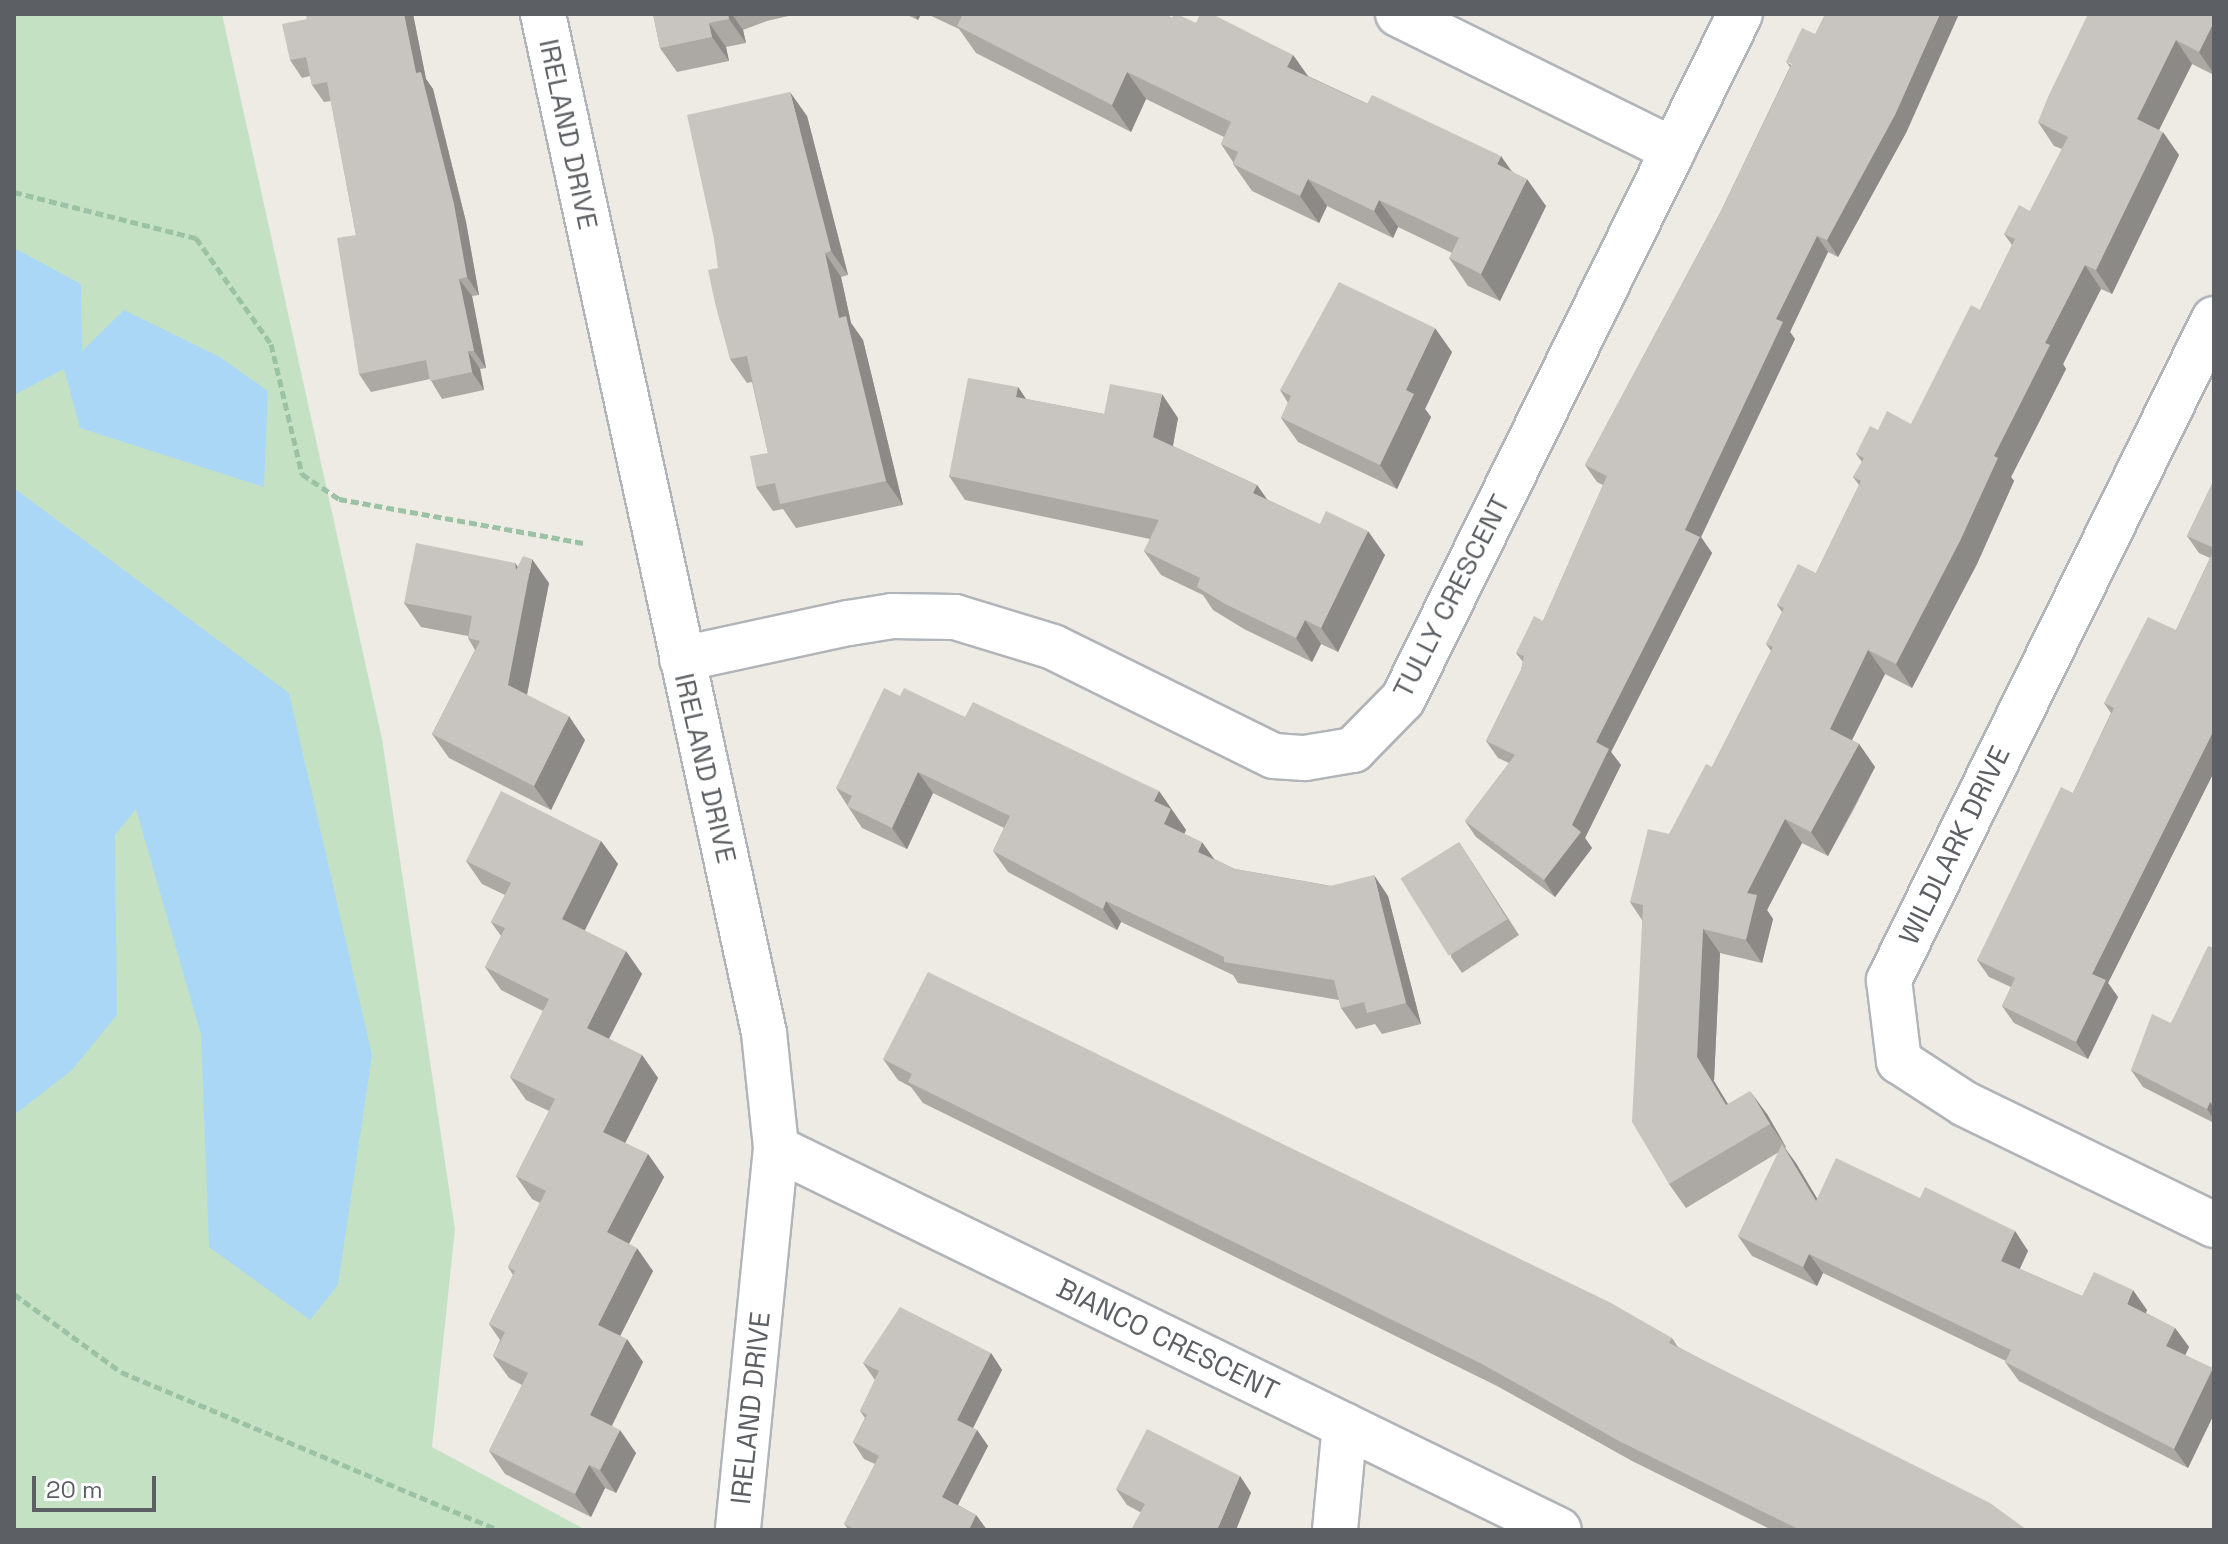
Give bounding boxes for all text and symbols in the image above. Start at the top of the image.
street label: IRELAND DRIVE [532,36,606,232]
street label: TULLY CRESCENT [1385,489,1517,703]
street label: IRELAND DRIVE [668,670,744,866]
street label: WILDLARK DRIVE [1892,740,2016,950]
street label: BIANCO CRESCENT [1052,1271,1284,1407]
street label: IRELAND DRIVE [723,1310,777,1506]
scale bar [36,1460,160,1510]
text: 20 m [46,1474,103,1505]

